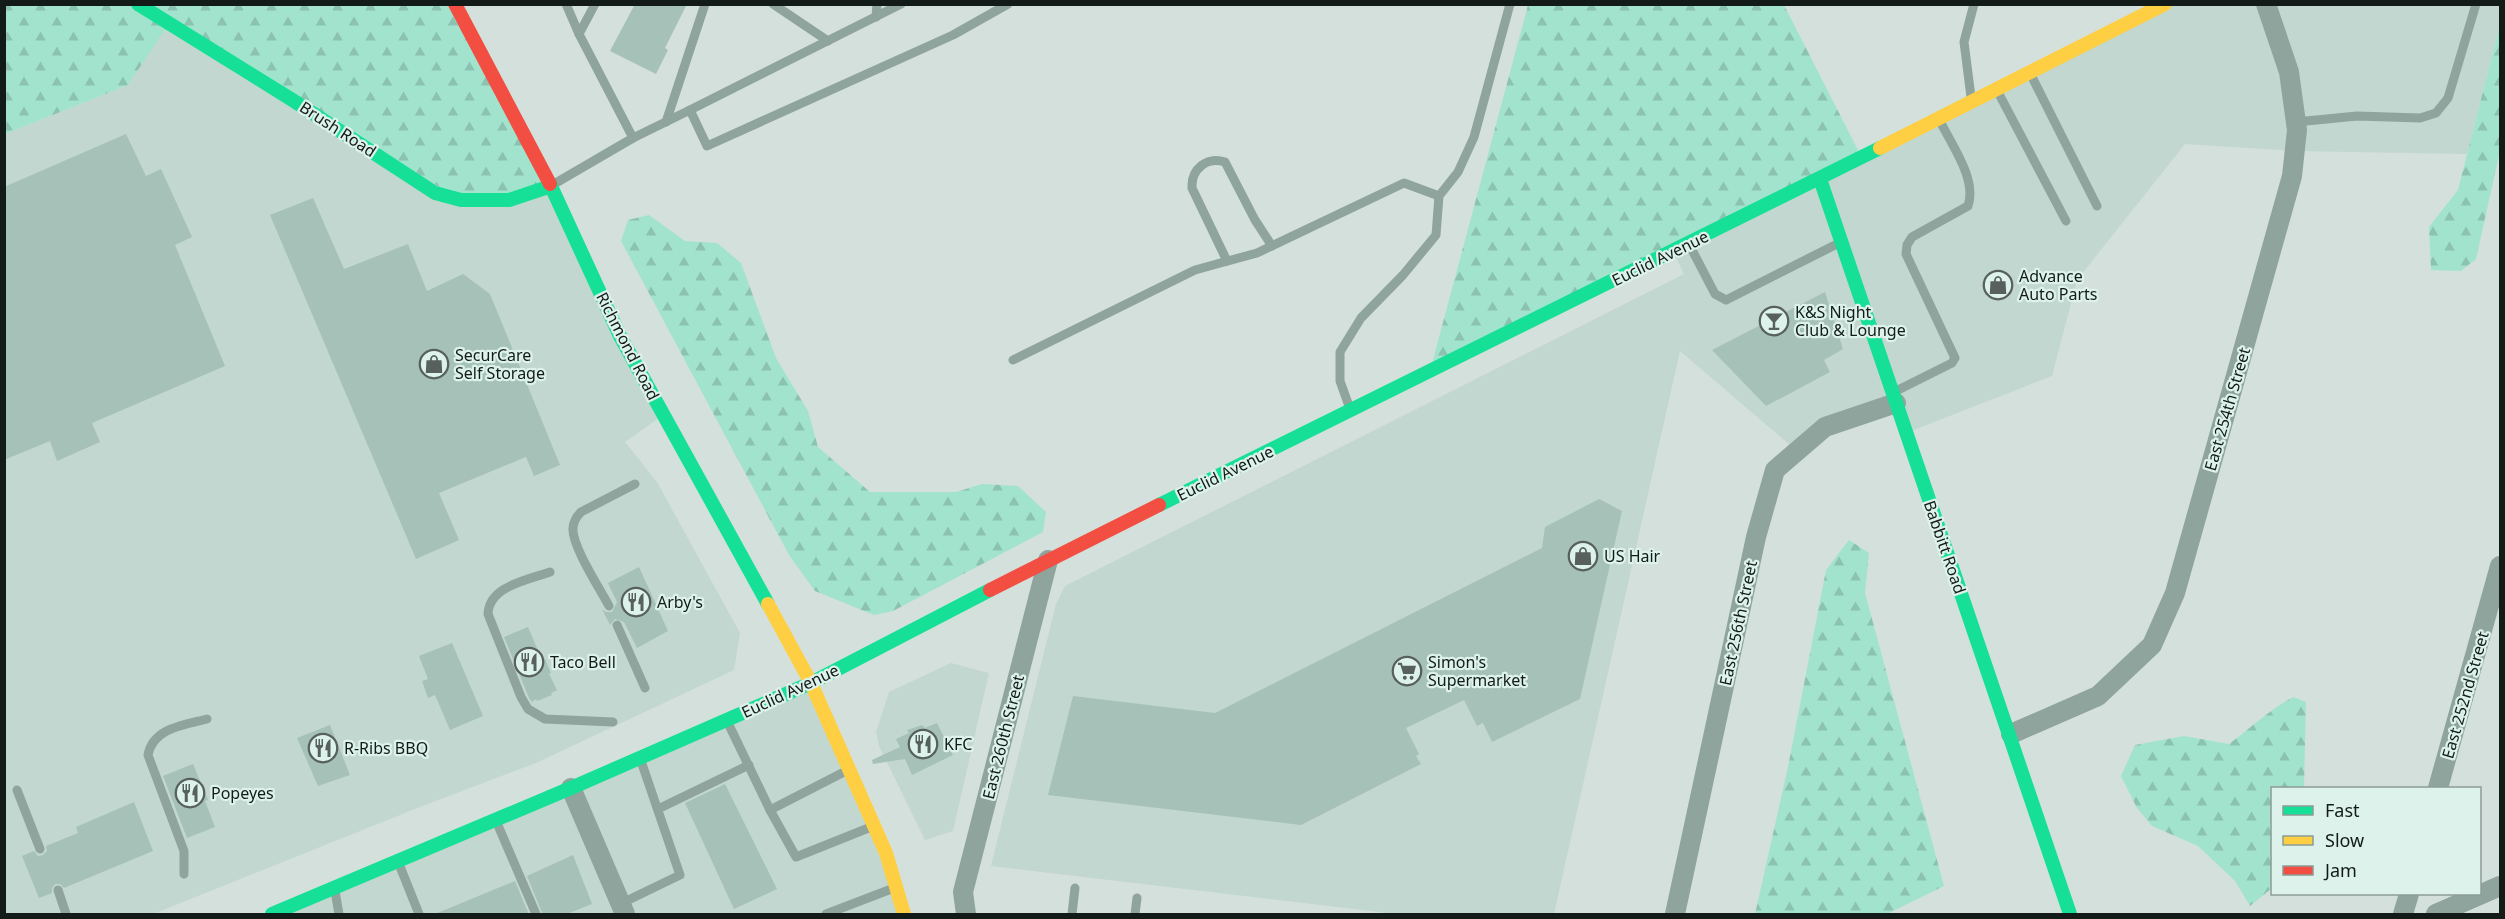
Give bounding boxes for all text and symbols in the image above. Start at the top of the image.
street label: Brush Road [296,96,380,162]
street label: Euclid Avenue [1608,225,1712,291]
place label: Advance Auto Parts [2019,265,2097,305]
shop icon: Advance Auto Parts [1982,269,2014,301]
street label: Richmond Road [591,288,665,404]
place label: K&S Night Club & Lounge [1795,301,1906,341]
bar icon: K&S Night Club & Lounge [1758,305,1790,337]
place label: SecurCare Self Storage [455,344,545,384]
street label: East 254th Street [2199,345,2255,473]
shop icon: SecurCare Self Storage [418,348,450,380]
street label: Euclid Avenue [1173,440,1277,506]
street label: Babbitt Road [1919,497,1971,597]
shop icon: US Hair [1567,540,1599,572]
place label: US Hair [1604,545,1661,567]
street label: East 256th Street [1714,558,1762,688]
restaurant icon: Arby's [620,586,652,618]
place label: Arby's [657,591,703,613]
street label: East 252nd Street [2436,629,2494,761]
restaurant icon: Taco Bell [513,646,545,678]
place label: Taco Bell [550,651,616,673]
place label: Simon's Supermarket [1428,651,1526,691]
supermarket icon: Simon's Supermarket [1391,655,1423,687]
street label: Euclid Avenue [738,659,842,723]
street label: East 260th Street [977,672,1029,801]
restaurant icon: KFC [907,728,939,760]
restaurant icon: R-Ribs BBQ [307,732,339,764]
place label: KFC [944,733,972,755]
place label: R-Ribs BBQ [344,737,428,759]
restaurant icon: Popeyes [174,777,206,809]
place label: Popeyes [211,782,274,804]
legend [2271,787,2481,895]
text: Fast [2325,798,2360,822]
text: Slow [2325,828,2364,852]
text: Jam [2323,858,2357,882]

